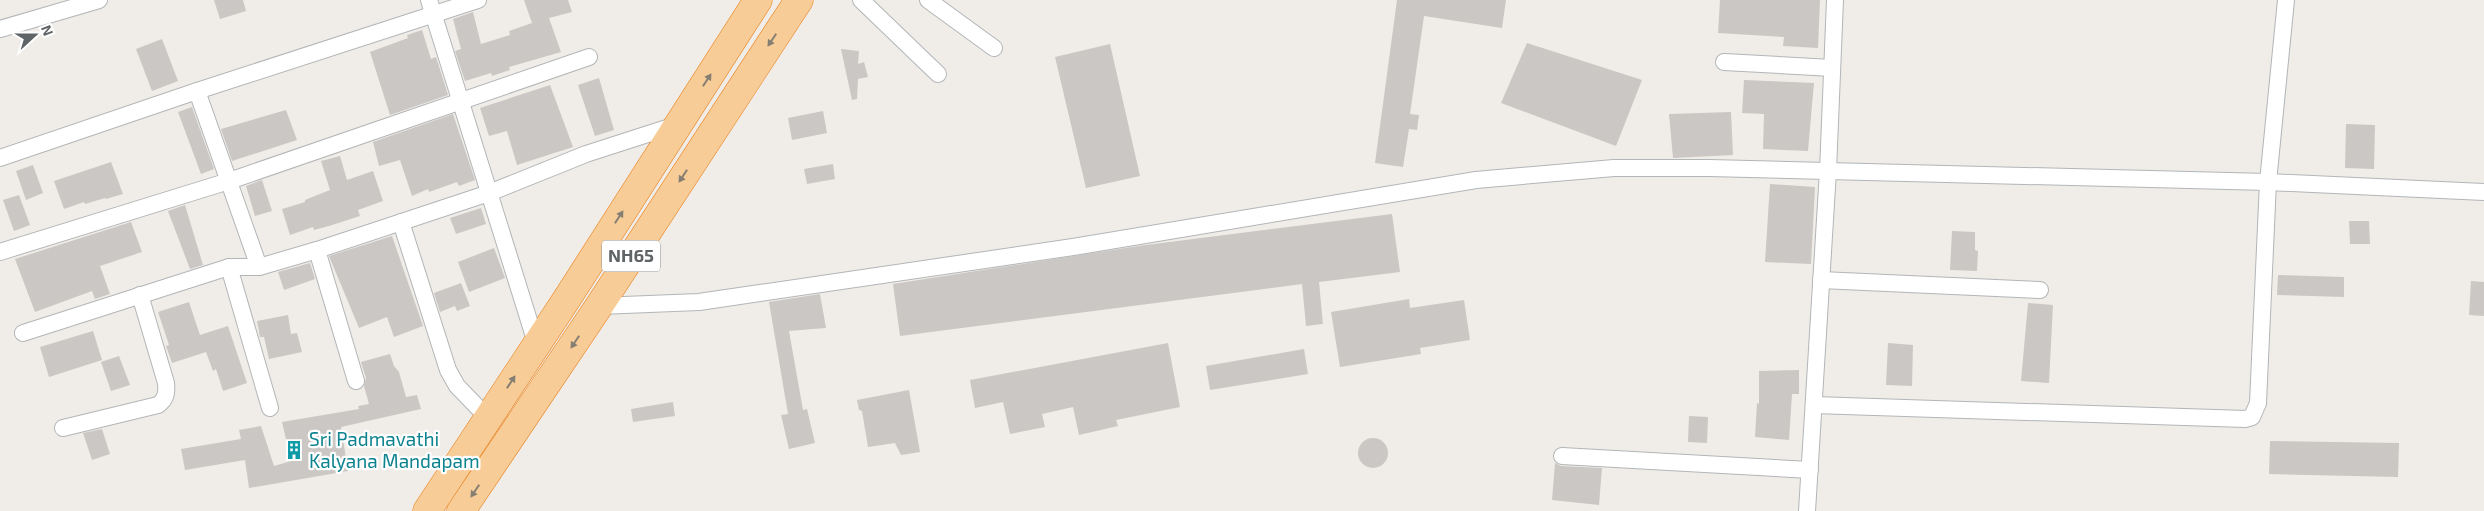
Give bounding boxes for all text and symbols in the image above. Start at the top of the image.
north arrow [10,10,60,60]
text: N [38,22,57,38]
one-way arrow [767,34,777,47]
one-way arrow [703,74,712,87]
one-way arrow [678,170,688,183]
one-way arrow [615,210,624,224]
road number: NH65 [602,240,660,272]
one-way arrow [570,335,580,348]
one-way arrow [506,375,516,389]
place label: Sri Padmavathi Kalyana Mandapam [309,427,480,472]
building icon: Sri Padmavathi Kalyana Mandapam [283,439,305,461]
one-way arrow [470,484,480,498]

